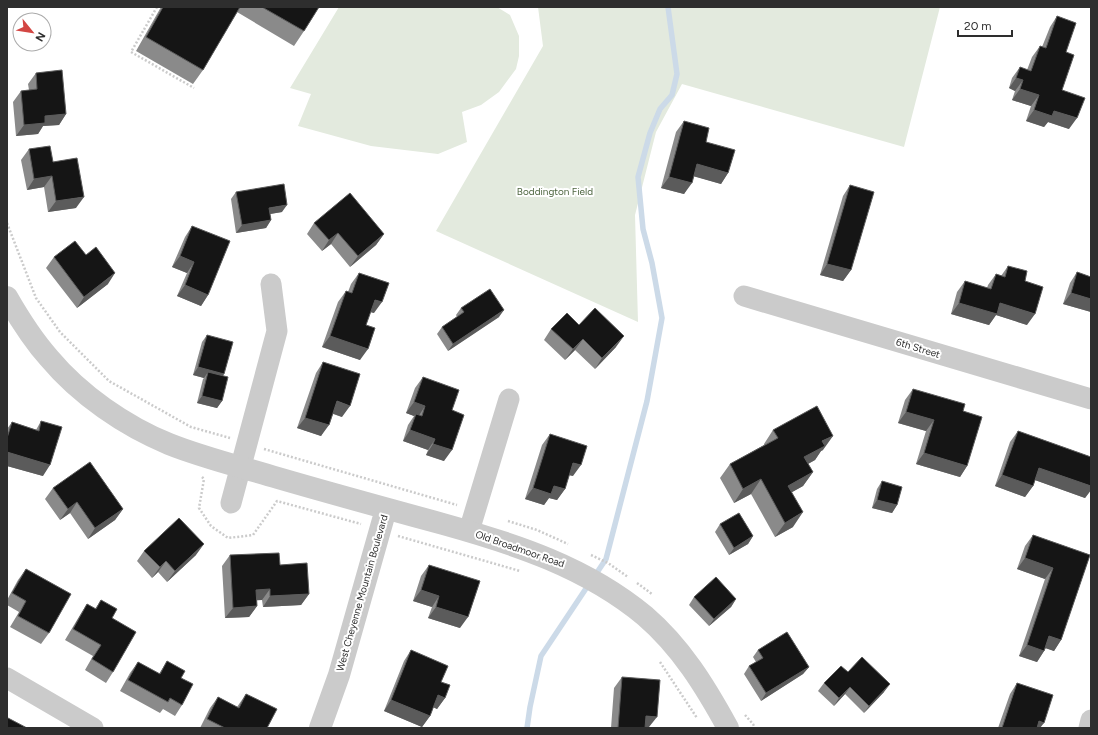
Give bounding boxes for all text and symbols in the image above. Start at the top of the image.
north arrow [12,12,52,52]
scale bar [958,12,1012,38]
text: 20 m [964,19,992,33]
text: N [32,30,48,44]
park label: Boddington Field [517,185,593,198]
street label: 6th Street [894,335,942,361]
street label: West Cheyenne Mountain Boulevard [333,513,391,673]
street label: Old Broadmoor Road [474,528,566,570]

